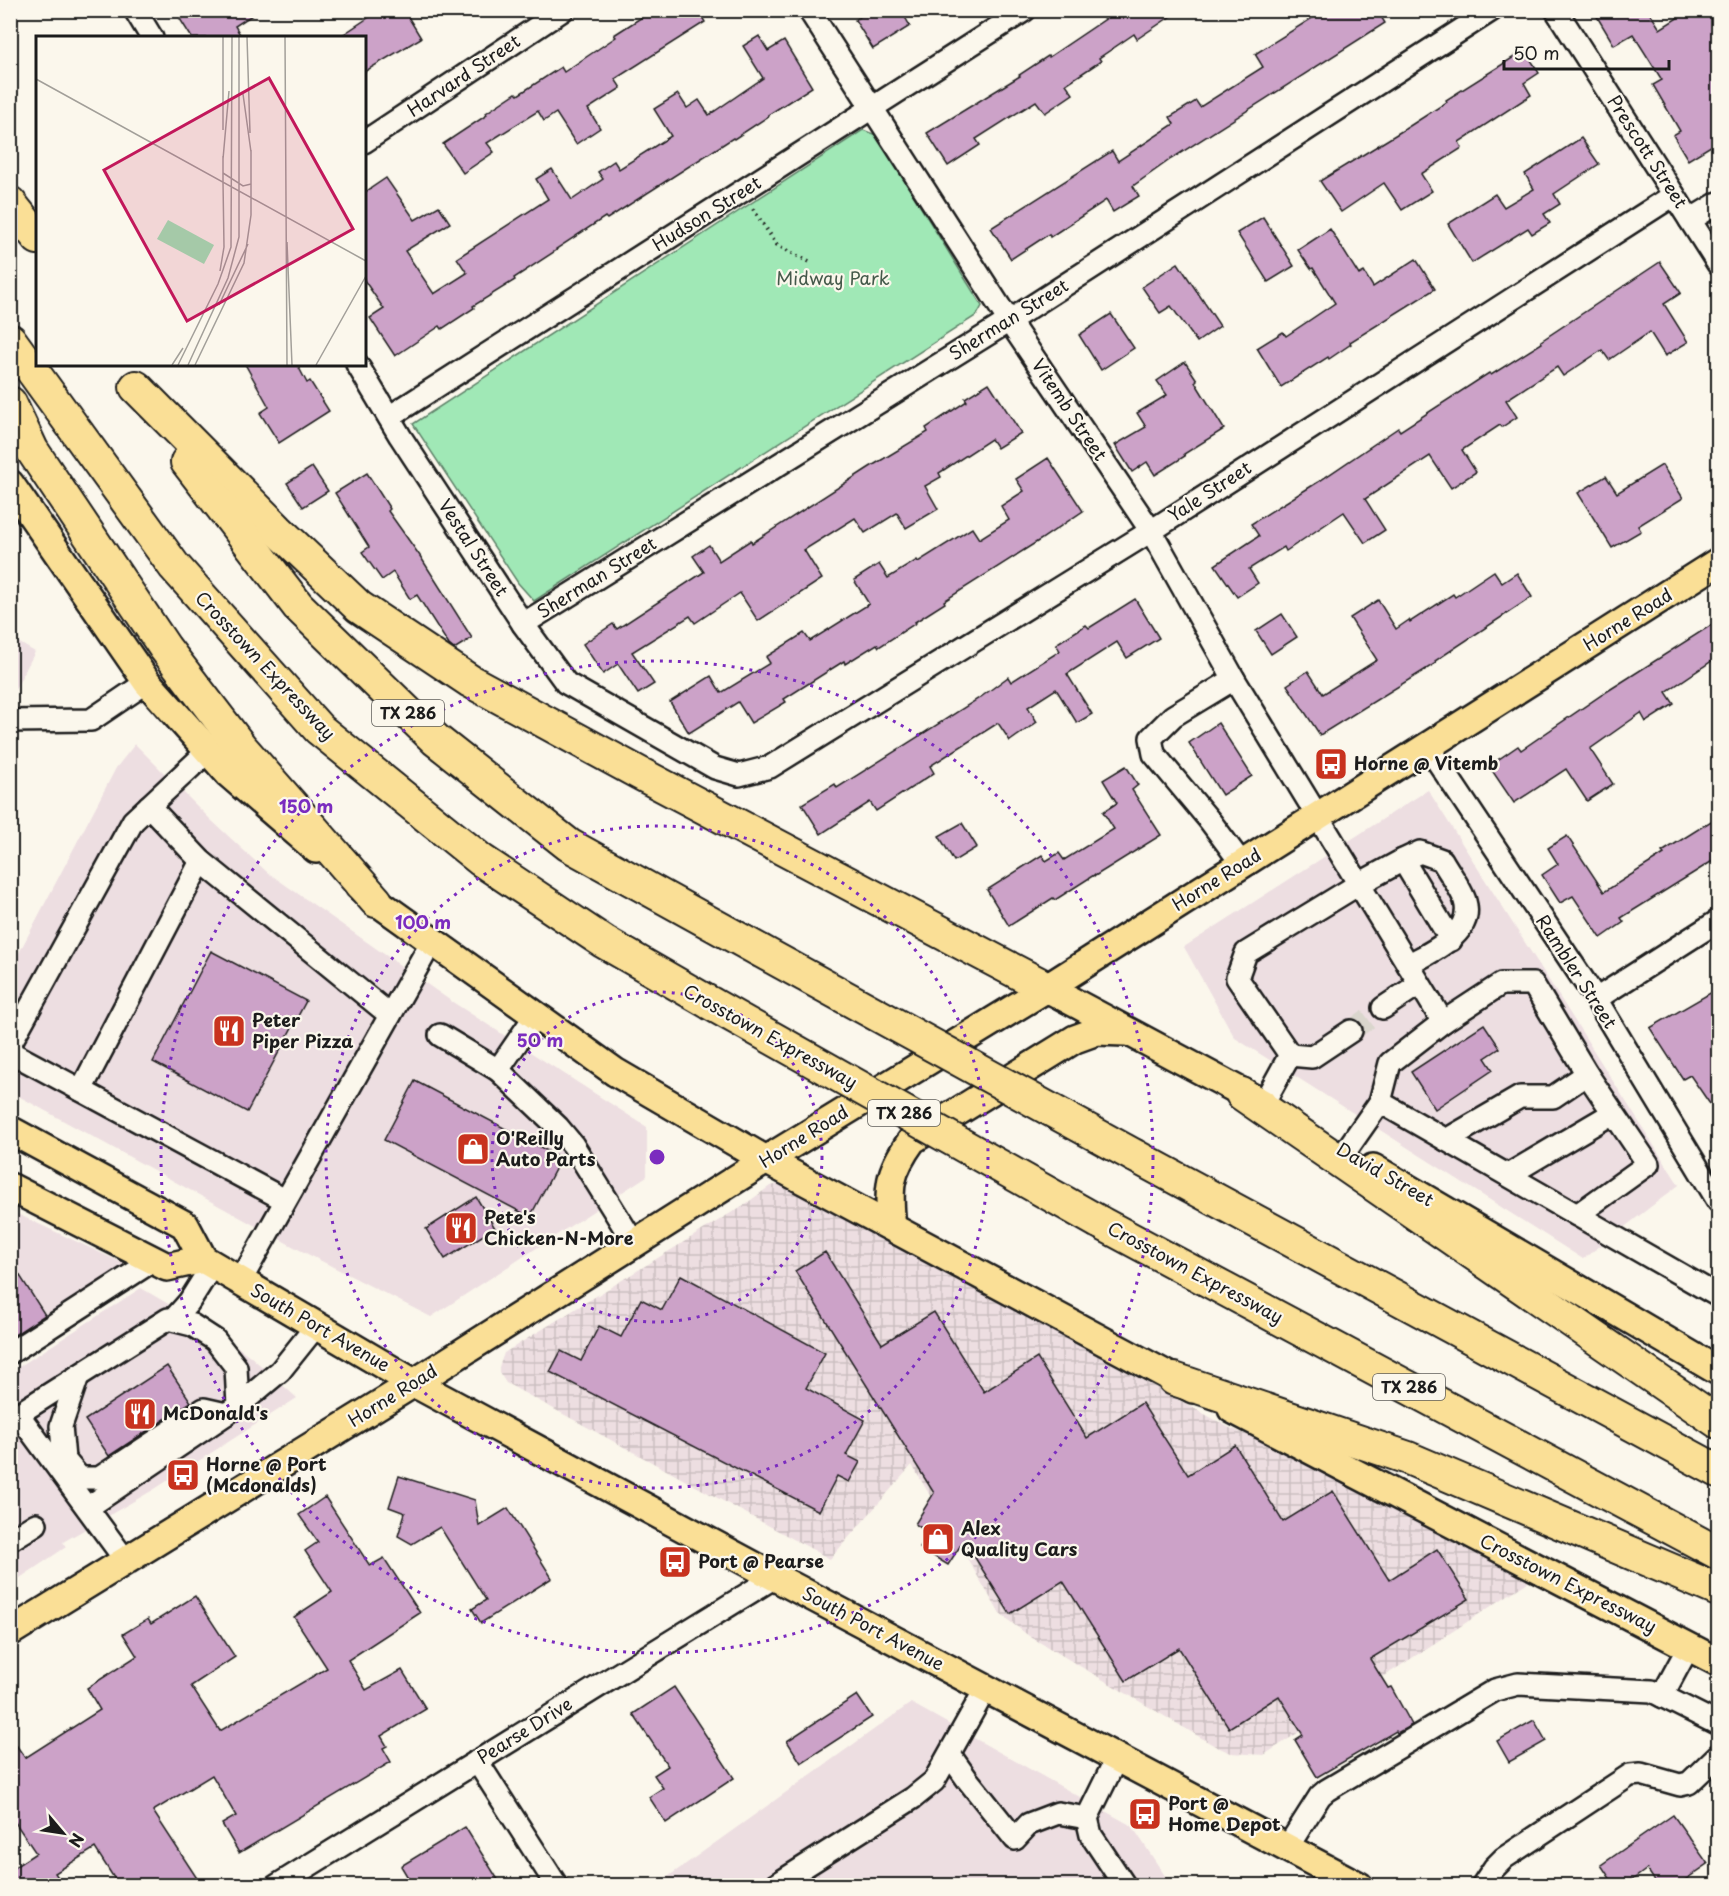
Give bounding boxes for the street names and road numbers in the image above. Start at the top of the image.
street label: Harvard Street [401,27,525,123]
street label: Prescott Street [1602,89,1695,213]
street label: Hudson Street [647,168,766,257]
street label: Sherman Street [943,271,1073,366]
street label: Vitemb Street [1026,353,1114,466]
street label: Yale Street [1162,454,1256,528]
street label: Vestal Street [433,493,516,601]
street label: Sherman Street [531,529,661,624]
street label: Horne Road [1577,581,1677,657]
street label: Crosstown Expressway [190,584,343,746]
road number: TX 286 [372,700,444,726]
street label: Horne Road [1166,841,1266,917]
street label: Rambler Street [1530,909,1624,1034]
street label: Crosstown Expressway [679,977,863,1095]
street label: Horne Road [753,1098,853,1174]
road number: TX 286 [868,1100,940,1126]
street label: David Street [1332,1135,1439,1212]
street label: Crosstown Expressway [1103,1214,1288,1329]
street label: South Port Avenue [246,1276,396,1378]
street label: Horne Road [342,1357,442,1433]
road number: TX 286 [1373,1374,1445,1400]
street label: Crosstown Expressway [1476,1526,1662,1639]
street label: South Port Avenue [798,1579,950,1677]
street label: Pearse Drive [471,1690,577,1770]

